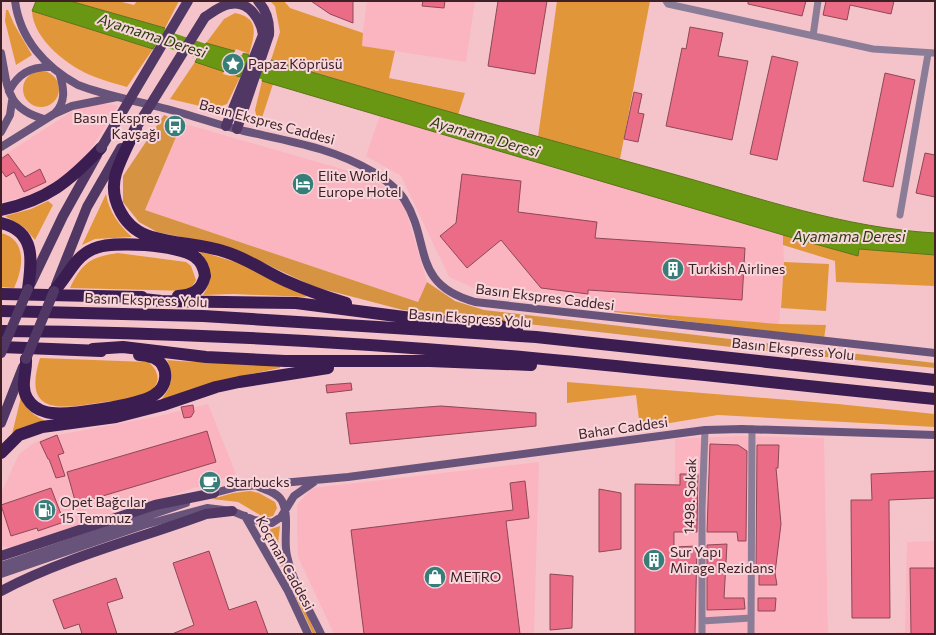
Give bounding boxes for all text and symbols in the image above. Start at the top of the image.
water label: Ayamama Deresi [95,9,210,61]
place icon: Papaz Köprüsü [220,51,246,77]
place label: Papaz Köprüsü [248,55,343,72]
street label: Basın Ekspres Caddesi [197,95,337,148]
place label: Basın Ekspres Kavşağı [73,109,160,142]
water label: Ayamama Deresi [427,112,543,161]
bus stop icon: Basın Ekspres Kavşağı [162,113,188,139]
place label: Elite World Europe Hotel [318,167,402,200]
hotel icon: Elite World Europe Hotel [290,171,316,197]
water label: Ayamama Deresi [791,227,907,245]
building icon: Turkish Airlines [660,256,686,282]
place label: Turkish Airlines [688,260,785,277]
street label: Basın Ekspres Caddesi [475,280,615,313]
street label: Basın Ekspress Yolu [84,289,208,310]
street label: Basın Ekspress Yolu [408,305,532,330]
street label: Basın Ekspress Yolu [731,334,855,363]
street label: Bahar Caddesi [577,413,669,442]
street label: 1498. Sokak [680,457,699,534]
cafe icon: Starbucks [197,469,223,495]
place label: Starbucks [226,473,290,490]
place label: Opet Bağcılar 15 Temmuz [60,493,147,526]
fuel station icon: Opet Bağcılar 15 Temmuz [32,497,58,523]
street label: Koçman Caddesi [253,513,318,613]
place label: Sur Yapı Mirage Rezidans [670,543,774,576]
building icon: Sur Yapı Mirage Rezidans [641,547,667,573]
shop icon: METRO [422,564,448,590]
place label: METRO [450,568,501,585]

